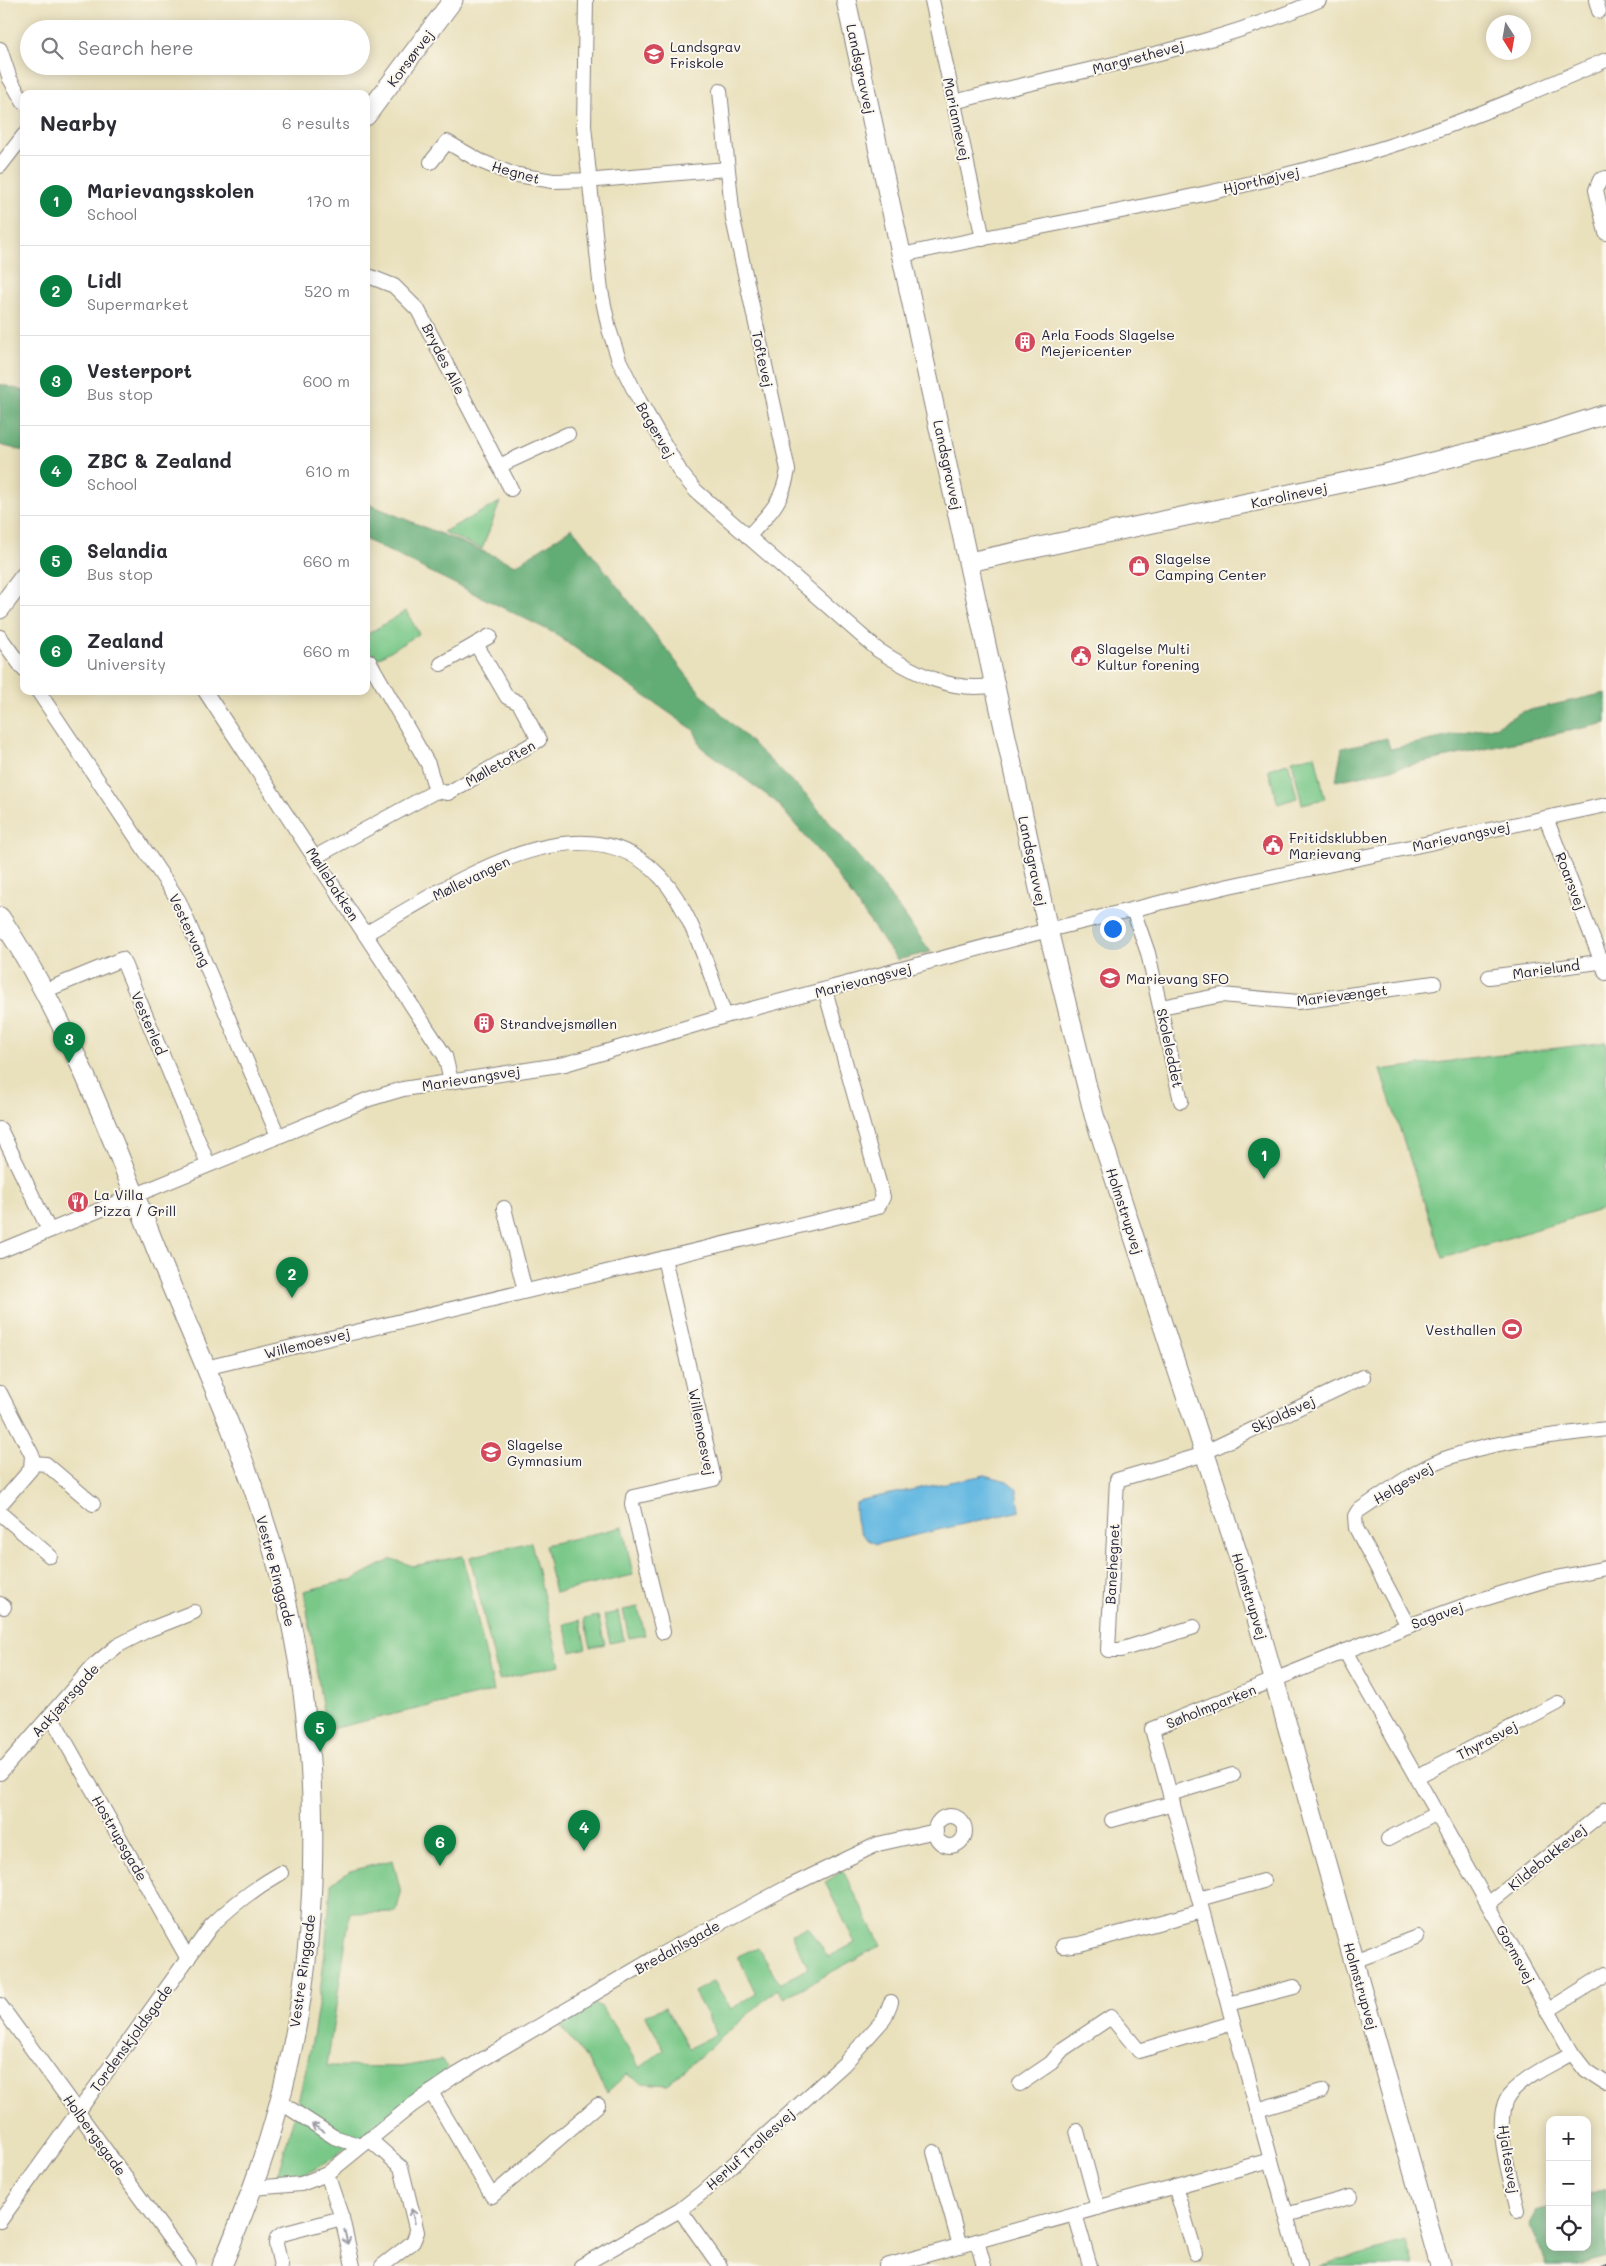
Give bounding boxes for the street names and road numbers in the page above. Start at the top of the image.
street label: Landsgravvej [842,22,880,116]
street label: Korsørvej [382,26,438,90]
street label: Margrethevej [1090,36,1186,78]
street label: Mariannevej [939,76,975,162]
street label: Hegnet [490,156,542,188]
street label: Hjorthøjvej [1221,162,1301,198]
street label: Brydes Alle [418,320,470,398]
street label: Toftevej [748,329,778,389]
street label: Bagervej [632,398,680,462]
street label: Landsgravvej [929,418,967,512]
street label: Karolinevej [1249,478,1329,512]
street label: Mølletoften [462,735,538,791]
street label: Landsgravvej [1014,814,1052,908]
street label: Marievangsvej [1410,816,1512,856]
street label: Møllebakken [302,844,364,924]
street label: Roarsvej [1551,849,1591,913]
street label: Møllevangen [429,851,513,905]
street label: Vestervang [165,890,215,970]
street label: Marielund [1511,955,1581,983]
street label: Marievangsvej [813,958,913,1002]
street label: Marievænget [1296,980,1388,1010]
street label: Vesterled [127,988,171,1058]
street label: Skoleleddet [1152,1007,1188,1089]
street label: Marievangsvej [420,1061,522,1095]
street label: Holmstrupvej [1102,1165,1148,1257]
street label: Willemoesvej [262,1323,352,1363]
street label: Willemoesvej [684,1387,720,1477]
street label: Skjoldsvej [1248,1391,1318,1437]
street label: Helgesvej [1370,1458,1436,1508]
street label: Vestre Ringgade [252,1513,300,1629]
street label: Banehegnet [1100,1523,1124,1605]
street label: Holmstrupvej [1228,1550,1272,1642]
street label: Sagavej [1408,1597,1466,1633]
street label: Aakjærsgade [27,1659,103,1741]
street label: Søholmparken [1163,1679,1259,1733]
street label: Thyrasvej [1453,1716,1521,1764]
street label: Hostrupsgade [88,1792,152,1884]
street label: Kildebakkevej [1504,1819,1590,1895]
street label: Vestre Ringgade [285,1913,319,2029]
street label: Bredahlsgade [631,1916,723,1978]
street label: Gormsvej [1492,1921,1540,1987]
street label: Holmstrupvej [1339,1940,1383,2032]
street label: Tordenskjoldsgade [85,1980,177,2096]
street label: Holbergsgade [59,2091,131,2179]
street label: Herluf Trollesvej [702,2104,798,2194]
street label: Hjaltesvej [1494,2123,1524,2195]

